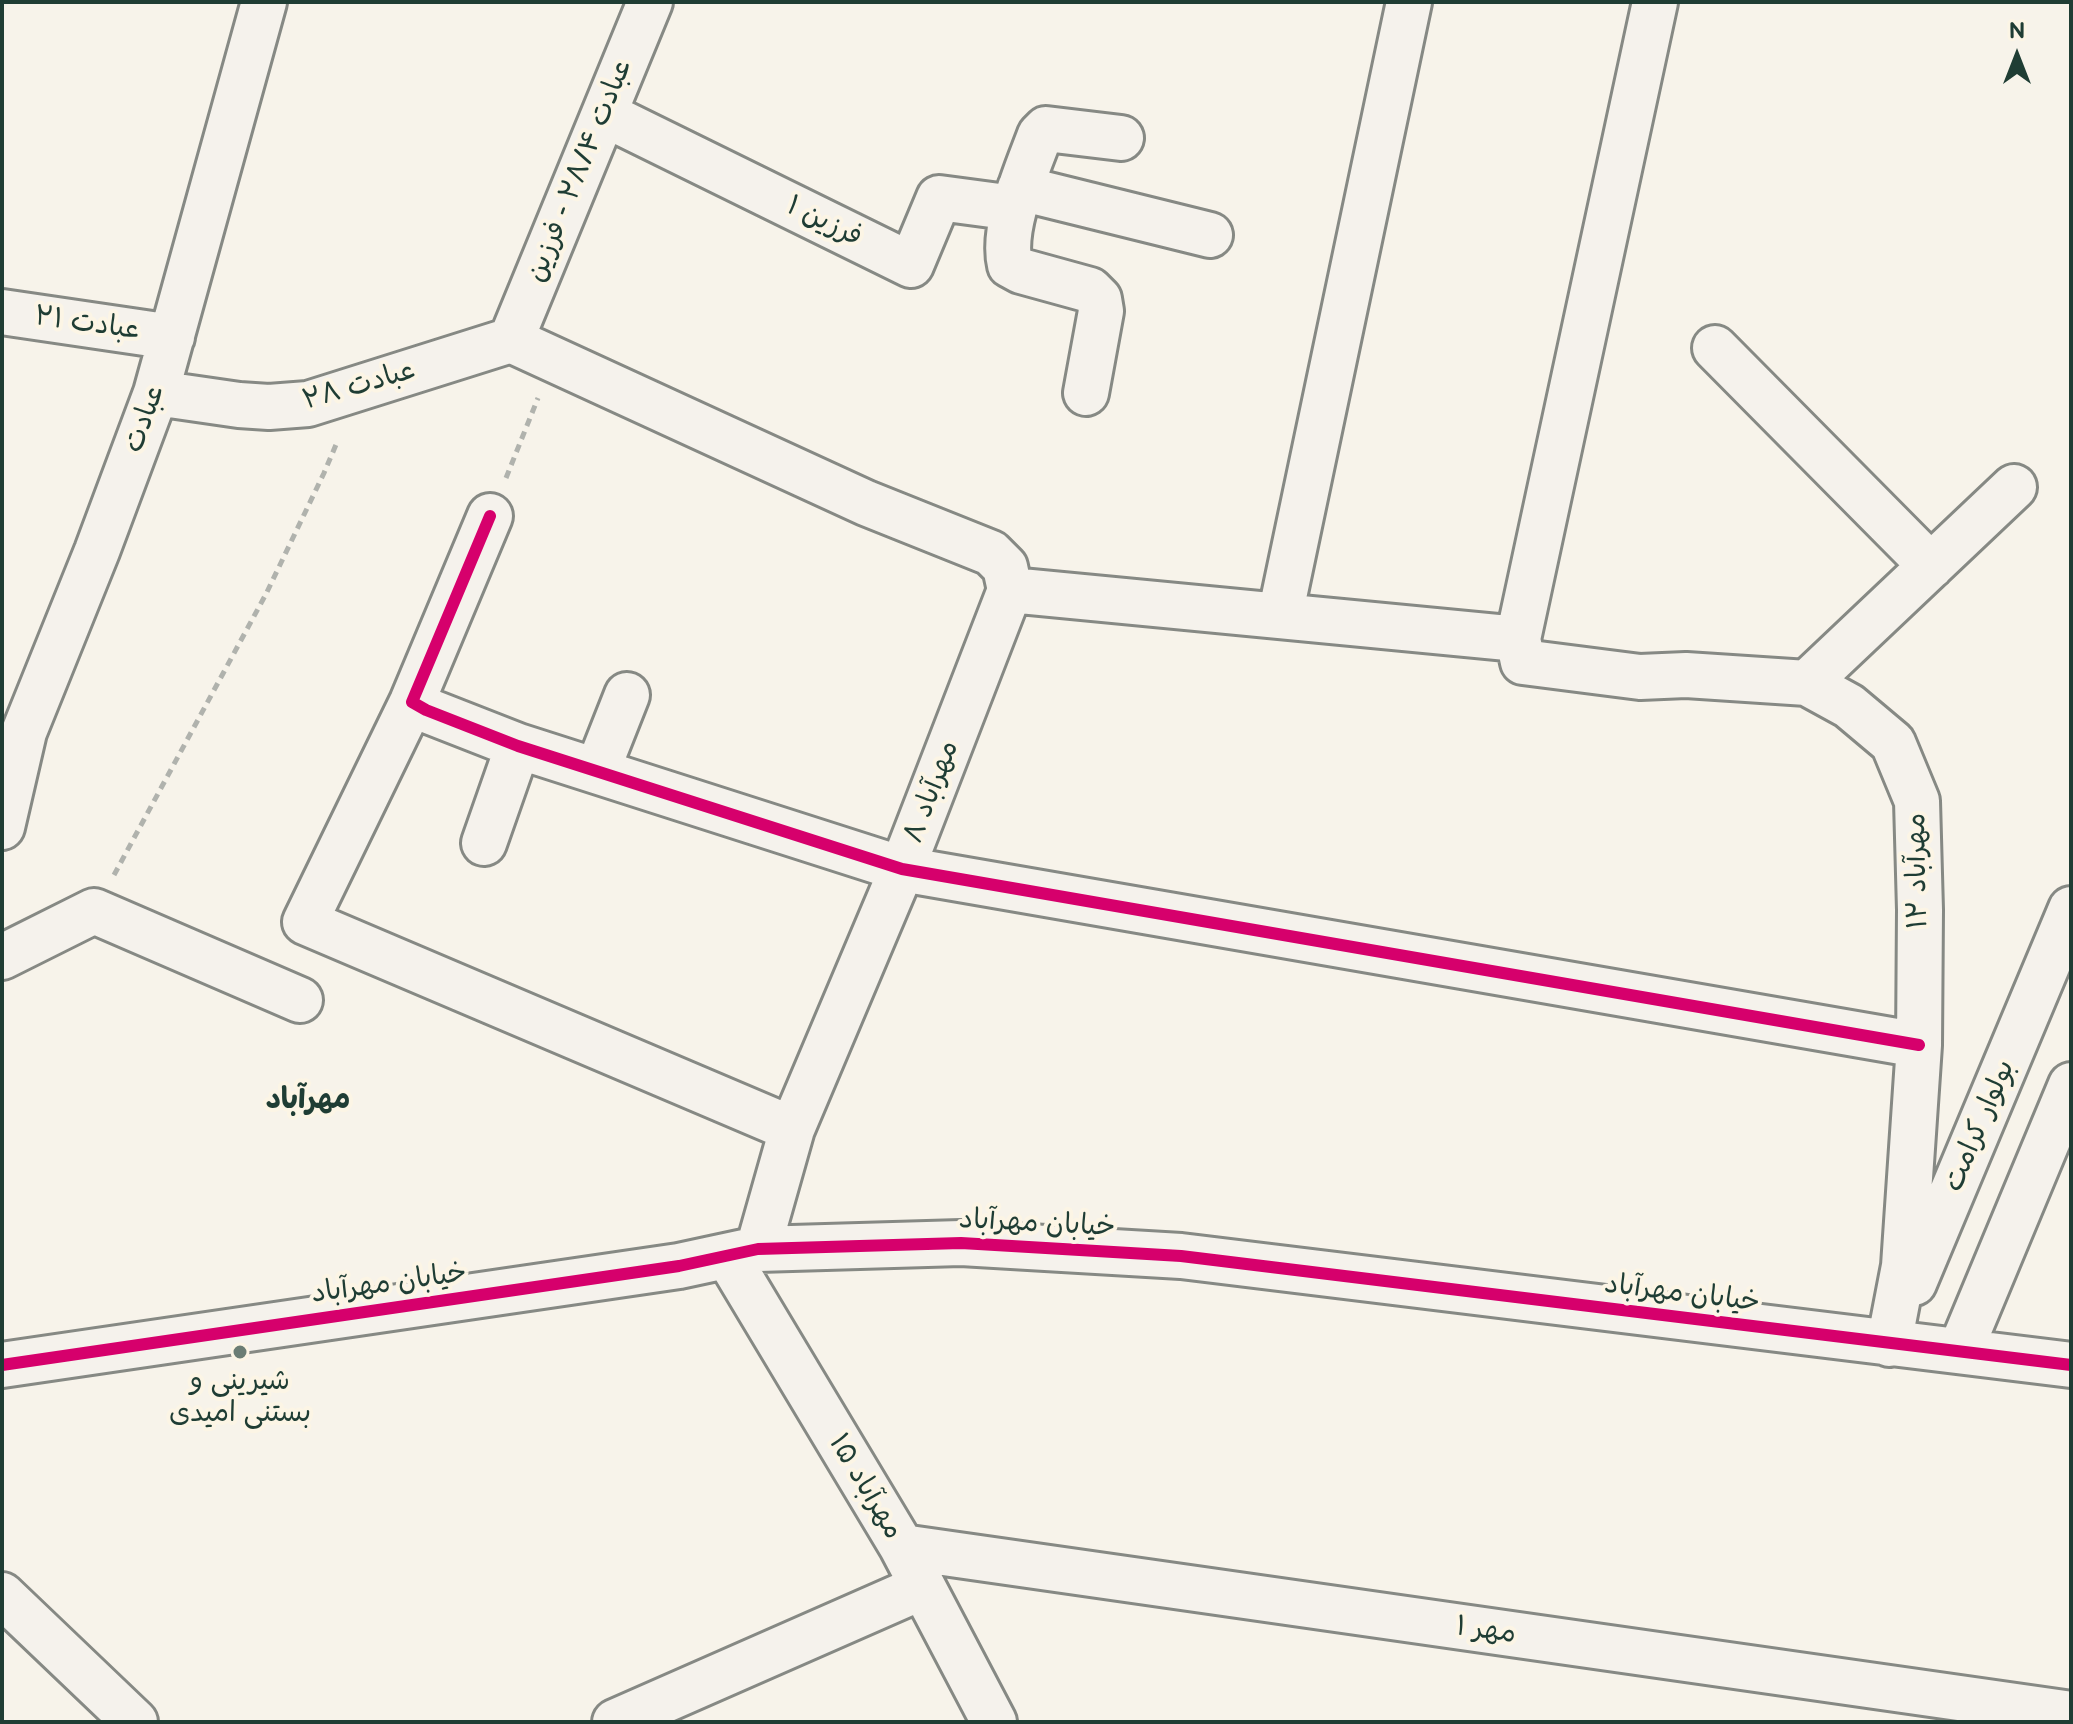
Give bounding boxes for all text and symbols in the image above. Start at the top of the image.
north arrow [1977,16,2057,96]
text: N [2009,18,2025,45]
street label: عبادت ۲۸/۴ - فرزین [520,55,640,287]
street label: فرزین ۱ [781,189,867,255]
street label: عبادت ۲۱ [32,300,142,348]
street label: عبادت ۲۸ [299,354,419,418]
street label: عبادت [117,381,173,457]
street label: مهرآباد ۸ [897,736,967,848]
street label: مهرآباد ۱۲ [1900,813,1936,929]
street label: بولوار کرامت [1937,1055,2023,1197]
district label: مهرآباد [266,1082,350,1118]
street label: خیابان مهرآباد [958,1203,1116,1245]
street label: خیابان مهرآباد [309,1256,469,1312]
street label: خیابان مهرآباد [1602,1268,1762,1320]
marker: شیرینی و بستنی امیدی [231,1343,249,1361]
place label: شیرینی و بستنی امیدی [169,1365,311,1431]
street label: مهرآباد ۱۵ [821,1428,909,1546]
street label: مهر ۱ [1454,1610,1518,1652]

